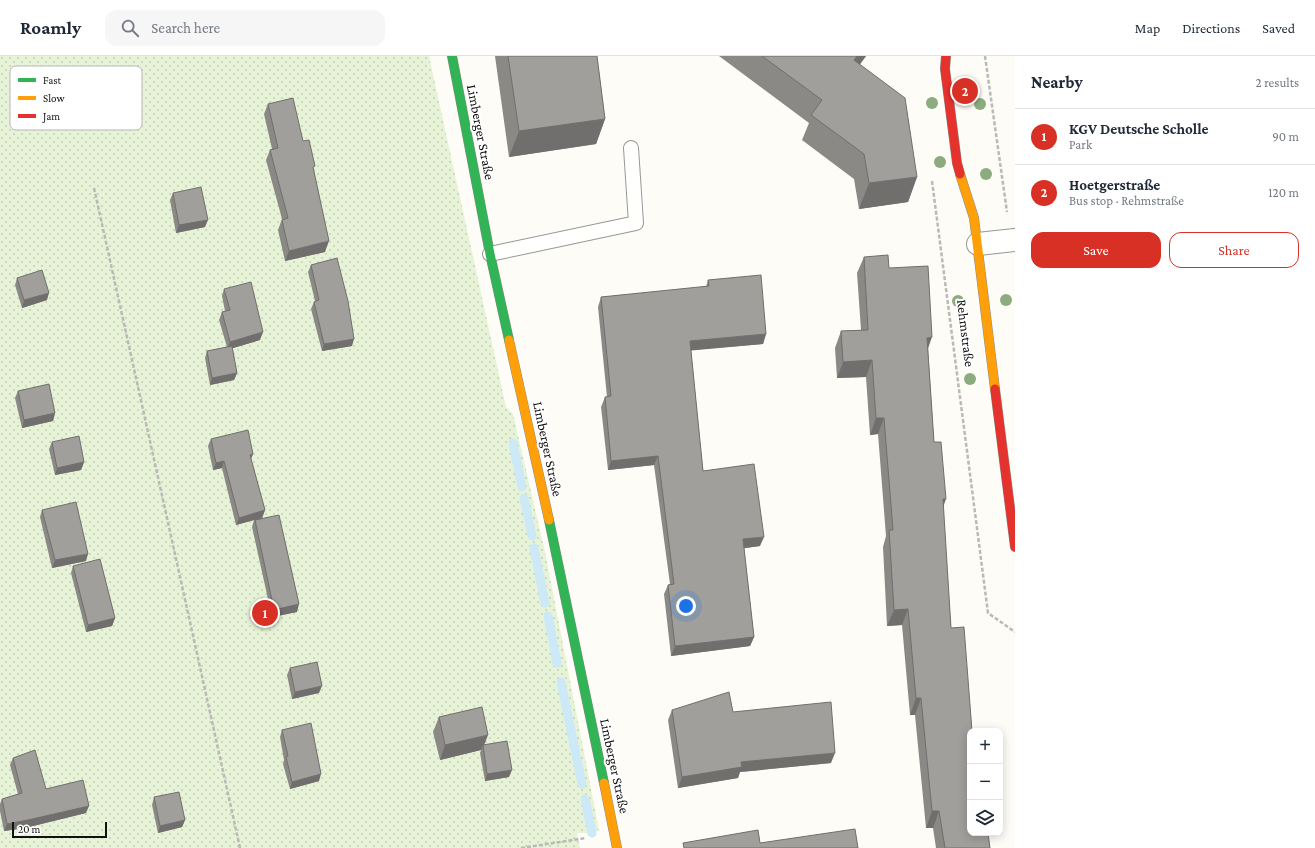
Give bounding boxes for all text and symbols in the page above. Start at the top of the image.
search box [105,10,385,46]
text: Roamly [20,17,81,38]
icon: search [119,17,141,39]
text: Search here [151,20,220,36]
text: Map [1135,20,1160,36]
text: Directions [1182,20,1240,36]
text: Saved [1262,20,1295,36]
legend [10,66,142,130]
text: Nearby [1031,73,1083,92]
text: Fast [43,74,62,86]
text: 2 results [1256,75,1299,90]
pin: 2 [952,76,978,106]
street label: Limberger Straße [464,83,498,181]
text: Slow [43,92,65,104]
text: Jam [42,110,60,123]
text: KGV Deutsche Scholle [1069,121,1209,137]
text: 1 [1042,129,1046,144]
text: 90 m [1272,129,1299,144]
text: Park [1069,137,1092,152]
text: Hoetgerstraße [1069,177,1160,193]
text: 2 [1041,185,1047,200]
text: 120 m [1268,185,1299,200]
text: Bus stop · Rehmstraße [1069,193,1184,208]
button: Save [1031,232,1161,268]
button: Share [1169,232,1299,268]
street label: Rehmstraße [954,298,978,368]
street label: Limberger Straße [530,400,566,498]
your location [676,596,696,616]
pin: 1 [252,598,278,628]
street label: Limberger Straße [597,717,633,815]
map controls [967,728,1003,836]
button: + [967,728,1003,764]
button: − [967,764,1003,800]
button: layers [967,800,1003,836]
scale bar [12,820,107,839]
text: 20 m [18,823,40,835]

